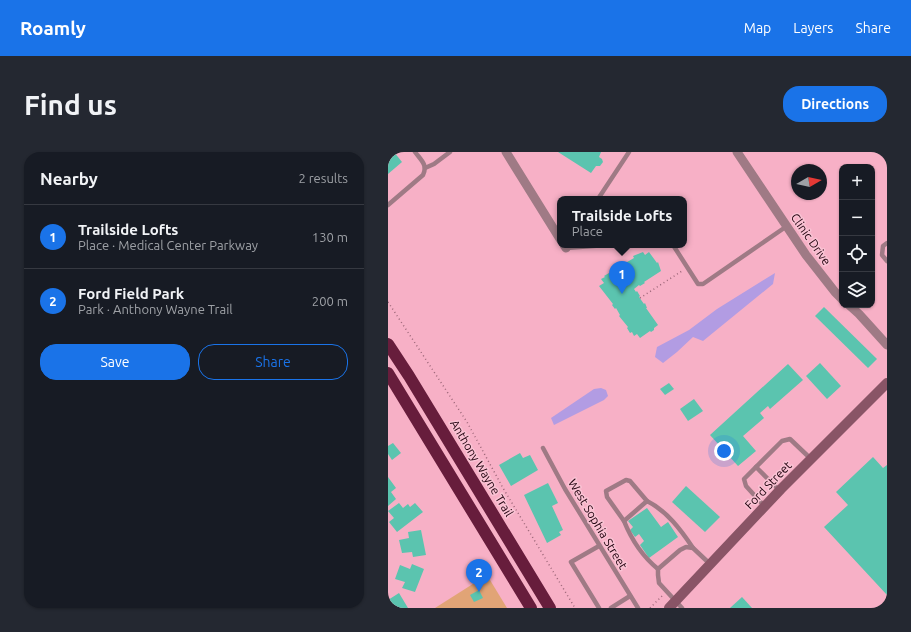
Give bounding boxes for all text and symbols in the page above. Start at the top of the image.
text: Roamly [20,17,86,39]
text: Map [744,20,771,36]
text: Layers [793,20,833,36]
text: Share [855,20,891,36]
button: Directions [783,86,887,122]
text: Find us [24,89,117,120]
north arrow [791,164,827,200]
map controls [839,164,875,308]
button: + [839,164,875,200]
text: Nearby [40,169,98,188]
text: 2 results [298,171,348,185]
popup [557,196,687,248]
button: − [839,200,875,236]
text: Trailside Lofts [572,207,672,224]
street label: Clinic Drive [788,211,834,267]
text: Trailside Lofts [78,221,178,238]
text: Place [572,224,603,238]
text: 1 [49,230,57,244]
text: 130 m [312,230,348,244]
button: locate [839,236,875,272]
text: Place · Medical Center Parkway [78,238,258,252]
pin: 1 [609,261,635,294]
button: layers [839,272,875,308]
text: Ford Field Park [78,285,184,302]
text: 2 [49,294,57,308]
text: 200 m [312,294,348,308]
text: Park · Anthony Wayne Trail [78,302,233,316]
button: Save [40,344,190,380]
button: Share [198,344,348,380]
street label: Anthony Wayne Trail [448,417,516,519]
your location [714,441,734,461]
street label: Ford Street [742,458,794,512]
street label: West Sophia Street [566,477,630,572]
pin: 2 [466,559,492,592]

